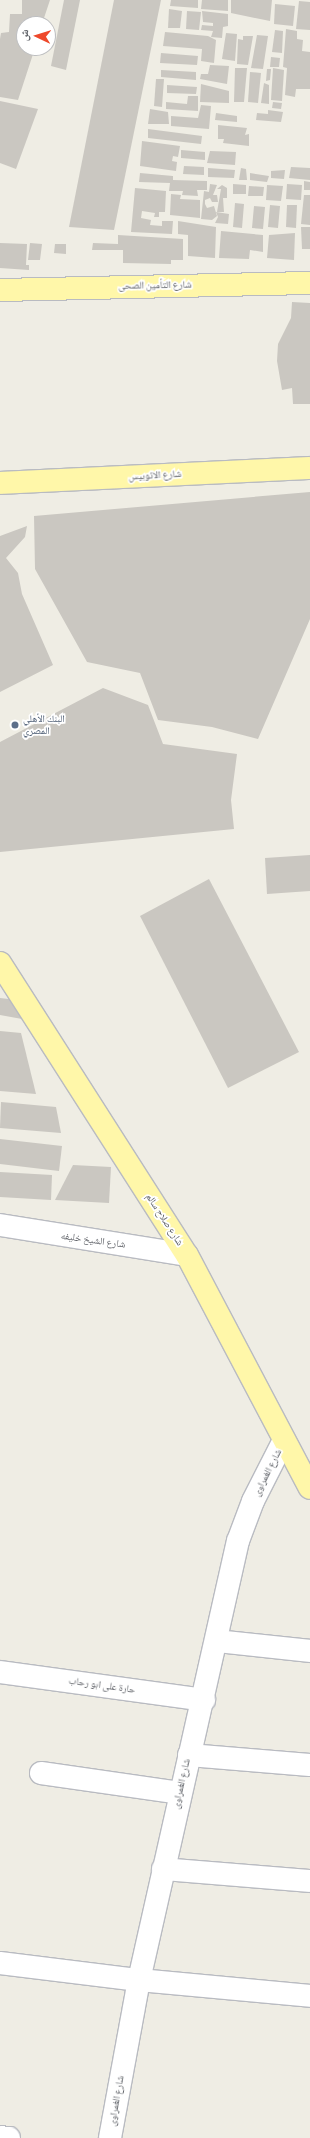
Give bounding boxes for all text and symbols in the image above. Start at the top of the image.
north arrow [16,16,56,56]
text: ش [17,29,32,42]
street label: شارع التأمين الصحى [118,279,192,293]
street label: شارع الاتوبيس [128,469,182,483]
place label: البنك الأهلي المصري [23,713,65,736]
marker: البنك الأهلي المصري [10,720,20,730]
street label: شارع صلاح سالم [143,1192,185,1248]
street label: شارع الشيخ خليفه [60,1231,126,1251]
street label: شارع الغمراوى [251,1448,285,1498]
street label: حارة على ابو رحاب [68,1675,136,1697]
street label: شارع الغمراوى [170,1758,194,1810]
street label: شارع الغمراوى [107,2075,127,2127]

